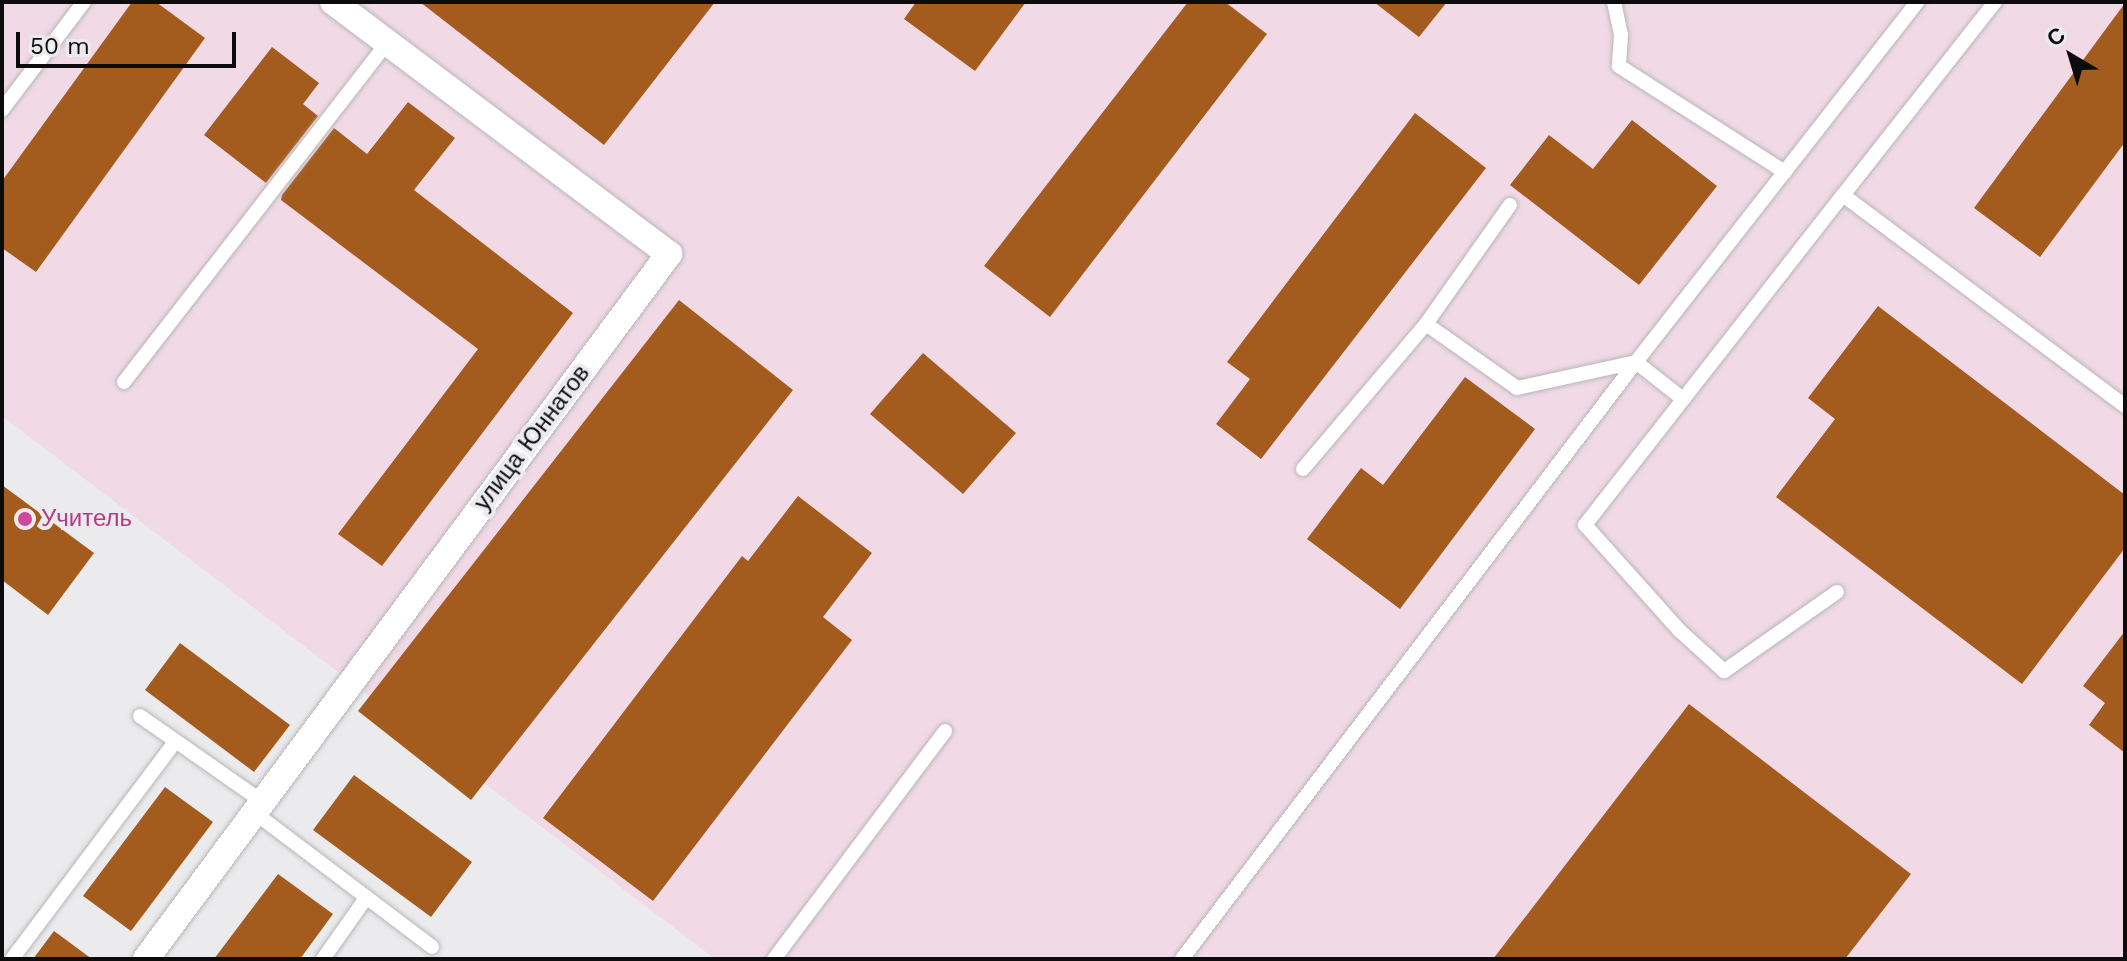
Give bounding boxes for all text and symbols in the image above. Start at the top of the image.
scale bar [20,16,240,66]
north arrow [2031,16,2111,96]
text: С [2042,22,2070,51]
text: 50 m [30,32,90,60]
street label: улица Юннатов [468,360,596,516]
place label: Учитель [41,505,132,533]
marker: Учитель [16,510,34,528]

